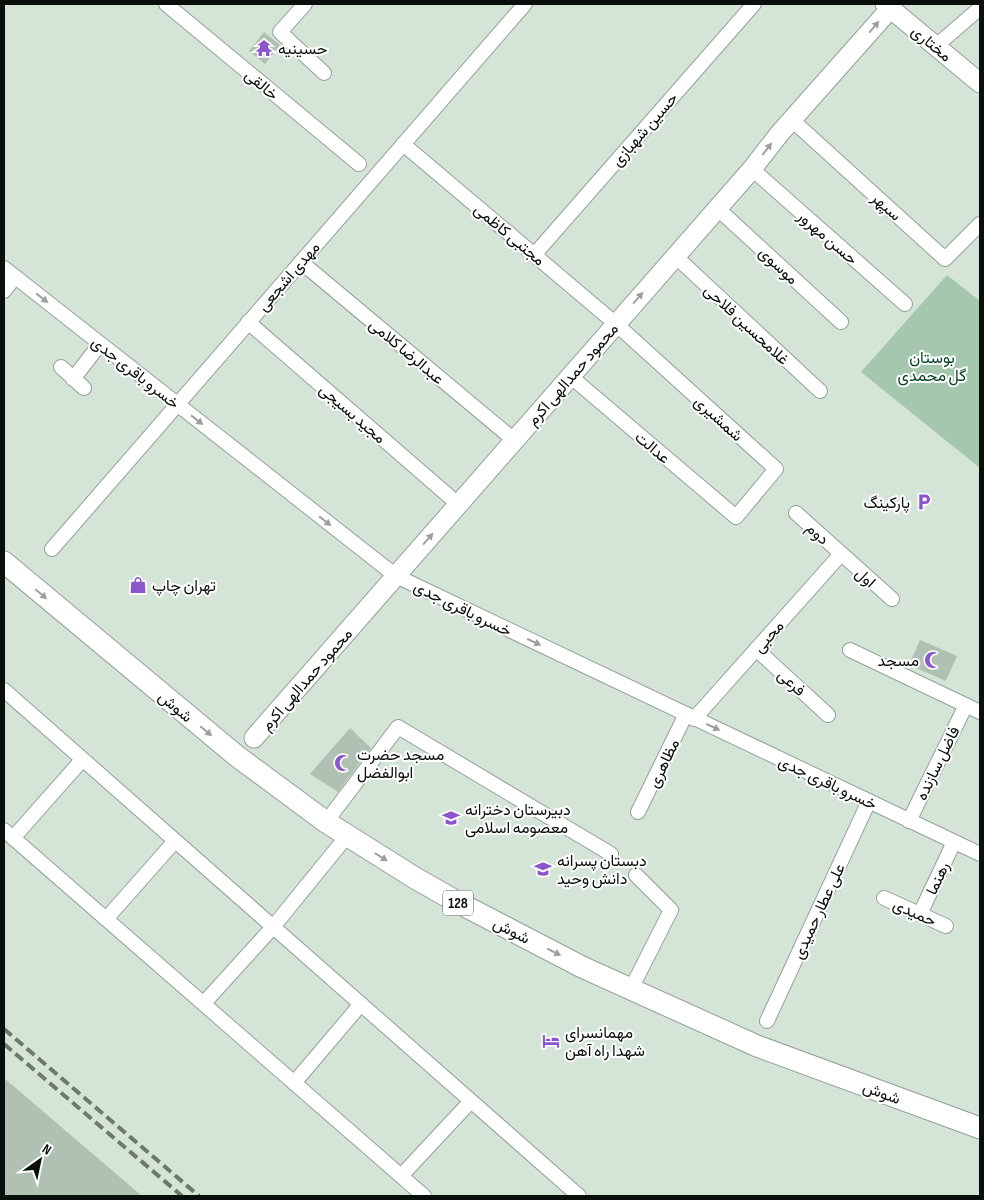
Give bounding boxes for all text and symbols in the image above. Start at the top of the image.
one-way arrow [869,21,880,34]
street label: مختاری [907,22,955,66]
temple icon: حسینیه [254,38,274,58]
place label: حسینیه [278,40,328,59]
street label: خالقی [240,66,282,105]
street label: حسین شهبازی [608,89,683,171]
one-way arrow [762,143,773,156]
street label: سپهر [866,188,905,226]
street label: مجتبی کاظمی [470,200,548,270]
street label: حسن مهرور [792,206,861,270]
street label: مهدی اشجعی [254,238,324,316]
street label: موسوی [754,243,802,289]
street label: غلامحسین فلاحی [699,281,792,369]
one-way arrow [35,293,48,304]
one-way arrow [632,293,644,305]
street label: عبدالرضا کلامی [365,315,447,389]
street label: محمود حمدالهی اکرم [524,320,623,430]
street label: خسرو باقری جدی [87,333,183,414]
park label: بوستان گل محمدی [898,349,966,386]
street label: مجید بسیجی [315,380,389,448]
street label: شمشیری [690,392,746,446]
one-way arrow [190,415,203,426]
street label: عدالت [631,428,673,468]
parking icon: پارکینگ [914,492,934,512]
place label: پارکینگ [863,494,910,514]
one-way arrow [318,515,331,526]
street label: دوم [802,519,832,549]
one-way arrow [422,533,433,546]
street label: اول [851,564,879,592]
shop icon: تهران چاپ [128,575,148,595]
place label: تهران چاپ [152,577,216,597]
street label: خسرو باقری جدی [410,577,515,641]
one-way arrow [34,588,47,599]
street label: محبی [750,617,789,657]
street label: محمود حمدالهی اکرم [258,625,357,735]
one-way arrow [527,639,541,647]
mosque icon: مسجد [923,650,943,670]
place label: مسجد [878,652,919,671]
street label: فرعی [773,666,809,701]
street label: شوش [154,687,196,727]
one-way arrow [706,723,720,731]
street label: فاضل سازنده [912,724,964,804]
one-way arrow [200,725,212,737]
street label: مظاهری [644,736,684,791]
place label: مسجد حضرت ابوالفضل [357,746,444,783]
street label: خسرو باقری جدی [775,752,880,815]
mosque icon: مسجد حضرت ابوالفضل [333,753,353,773]
place label: دبیرستان دخترانه معصومه اسلامی [465,801,571,838]
school or university icon: دبیرستان دخترانه معصومه اسلامی [441,808,461,828]
one-way arrow [374,852,387,861]
place label: دبستان پسرانه دانش وحید [557,852,647,889]
school or university icon: دبستان پسرانه دانش وحید [533,859,553,879]
street label: رهنما [923,859,954,898]
street label: علی عطار حمیدی [789,861,850,962]
road number: 128 [443,890,473,916]
street label: حمیدی [890,895,939,931]
street label: شوش [490,914,533,949]
one-way arrow [546,948,561,956]
place label: مهمانسرای شهدا راه آهن [565,1024,645,1061]
hotel icon: مهمانسرای شهدا راه آهن [541,1031,561,1051]
street label: شوش [860,1078,903,1109]
north arrow [15,1135,65,1185]
text: N [39,1140,55,1159]

